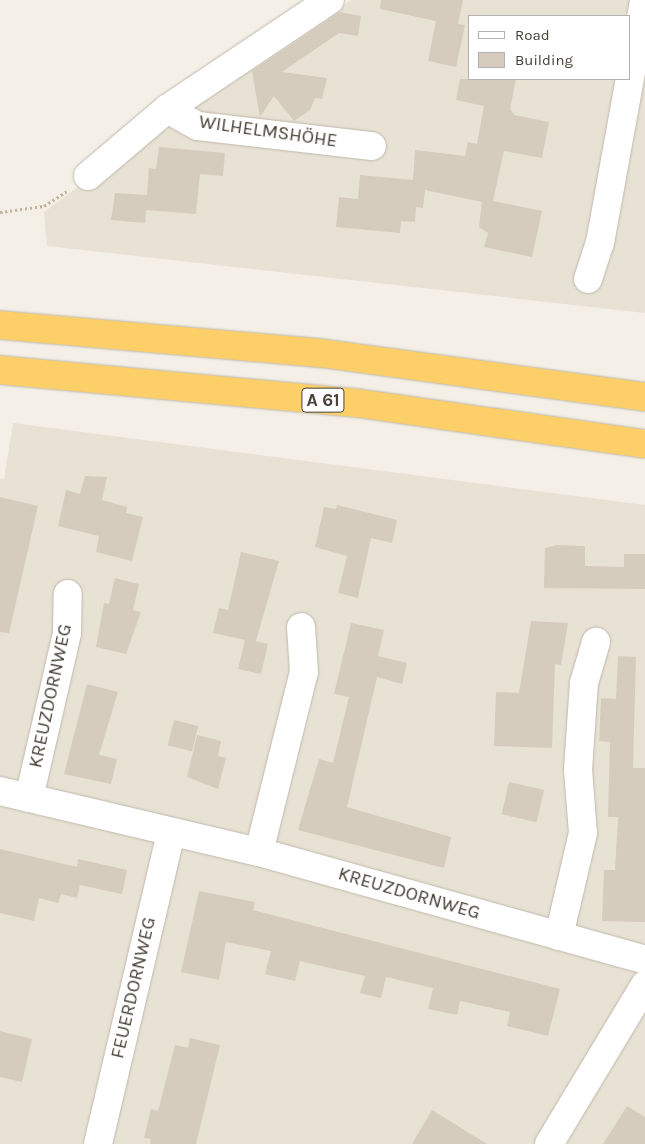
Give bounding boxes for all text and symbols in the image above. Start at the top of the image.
legend [468,15,630,80]
text: Road [515,26,550,44]
text: Building [515,51,573,69]
street label: WILHELMSHÖHE [197,111,339,153]
road number: A 61 [300,384,346,416]
street label: KREUZDORNWEG [25,622,77,770]
street label: KREUZDORNWEG [335,863,483,925]
street label: FEUERDORNWEG [107,915,161,1061]

